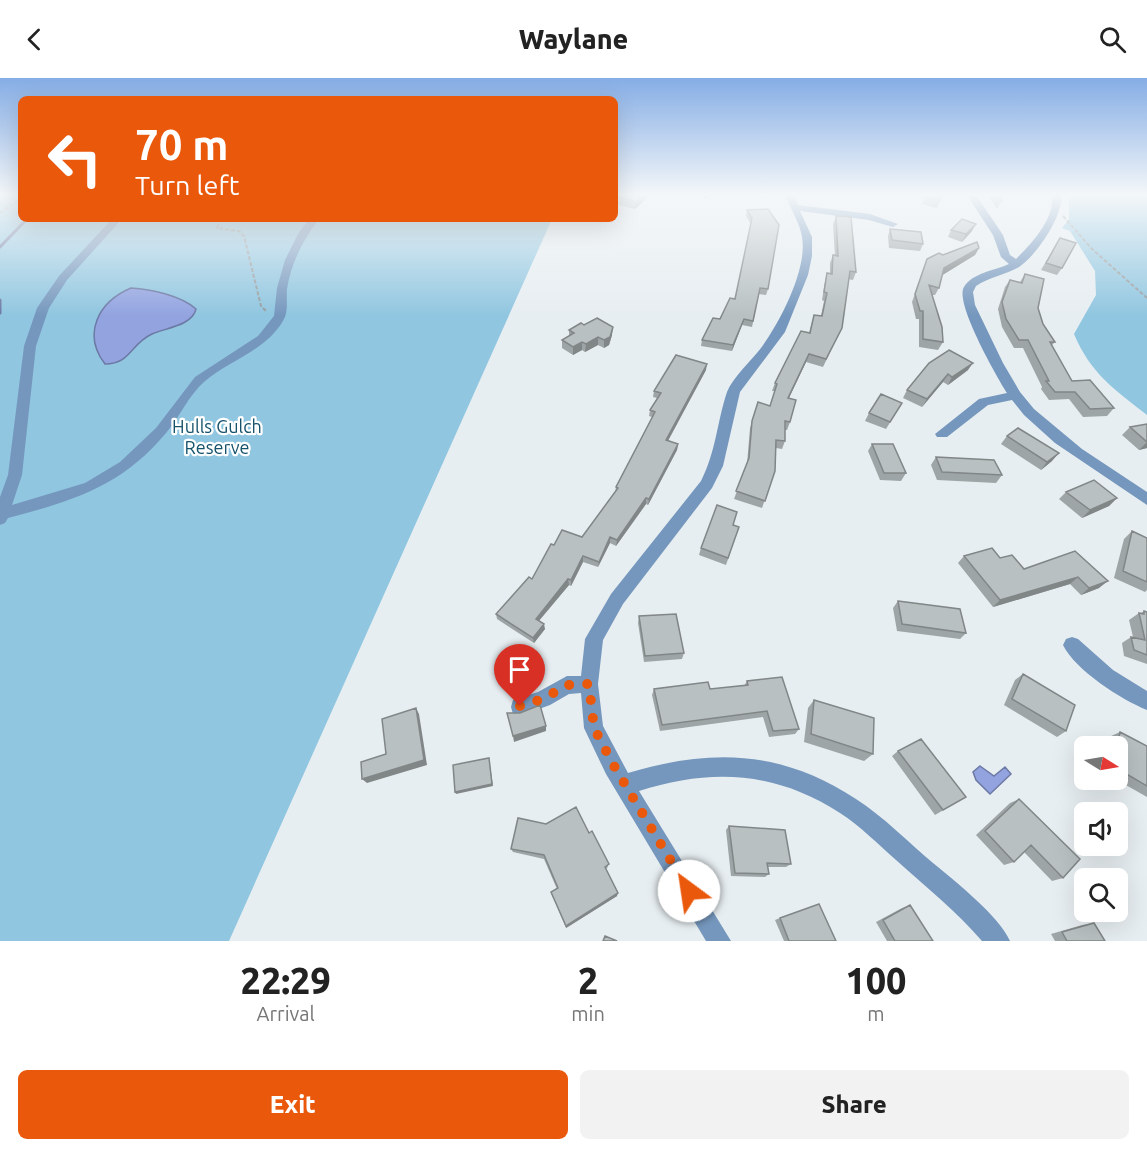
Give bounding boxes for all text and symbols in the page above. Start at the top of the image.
icon: back [18,23,51,56]
icon: search [1096,23,1129,56]
text: Waylane [519,24,628,54]
icon: left [36,120,114,198]
text: 70 m [135,121,229,168]
text: Turn left [135,170,239,200]
park label: Hulls Gulch Reserve [172,416,262,457]
pin [494,644,545,706]
icon: arrive [503,653,536,686]
north arrow [1074,736,1128,790]
map controls [1074,736,1128,922]
button: sound [1074,802,1128,856]
position arrow [657,859,721,923]
button: search [1074,868,1128,922]
text: 22:29 [241,960,331,1001]
text: 2 [578,960,598,1001]
text: 100 [845,960,906,1001]
text: Arrival [257,1002,315,1025]
text: min [571,1002,605,1025]
text: m [867,1002,885,1025]
button: Exit [18,1070,568,1139]
button: Share [580,1070,1129,1139]

